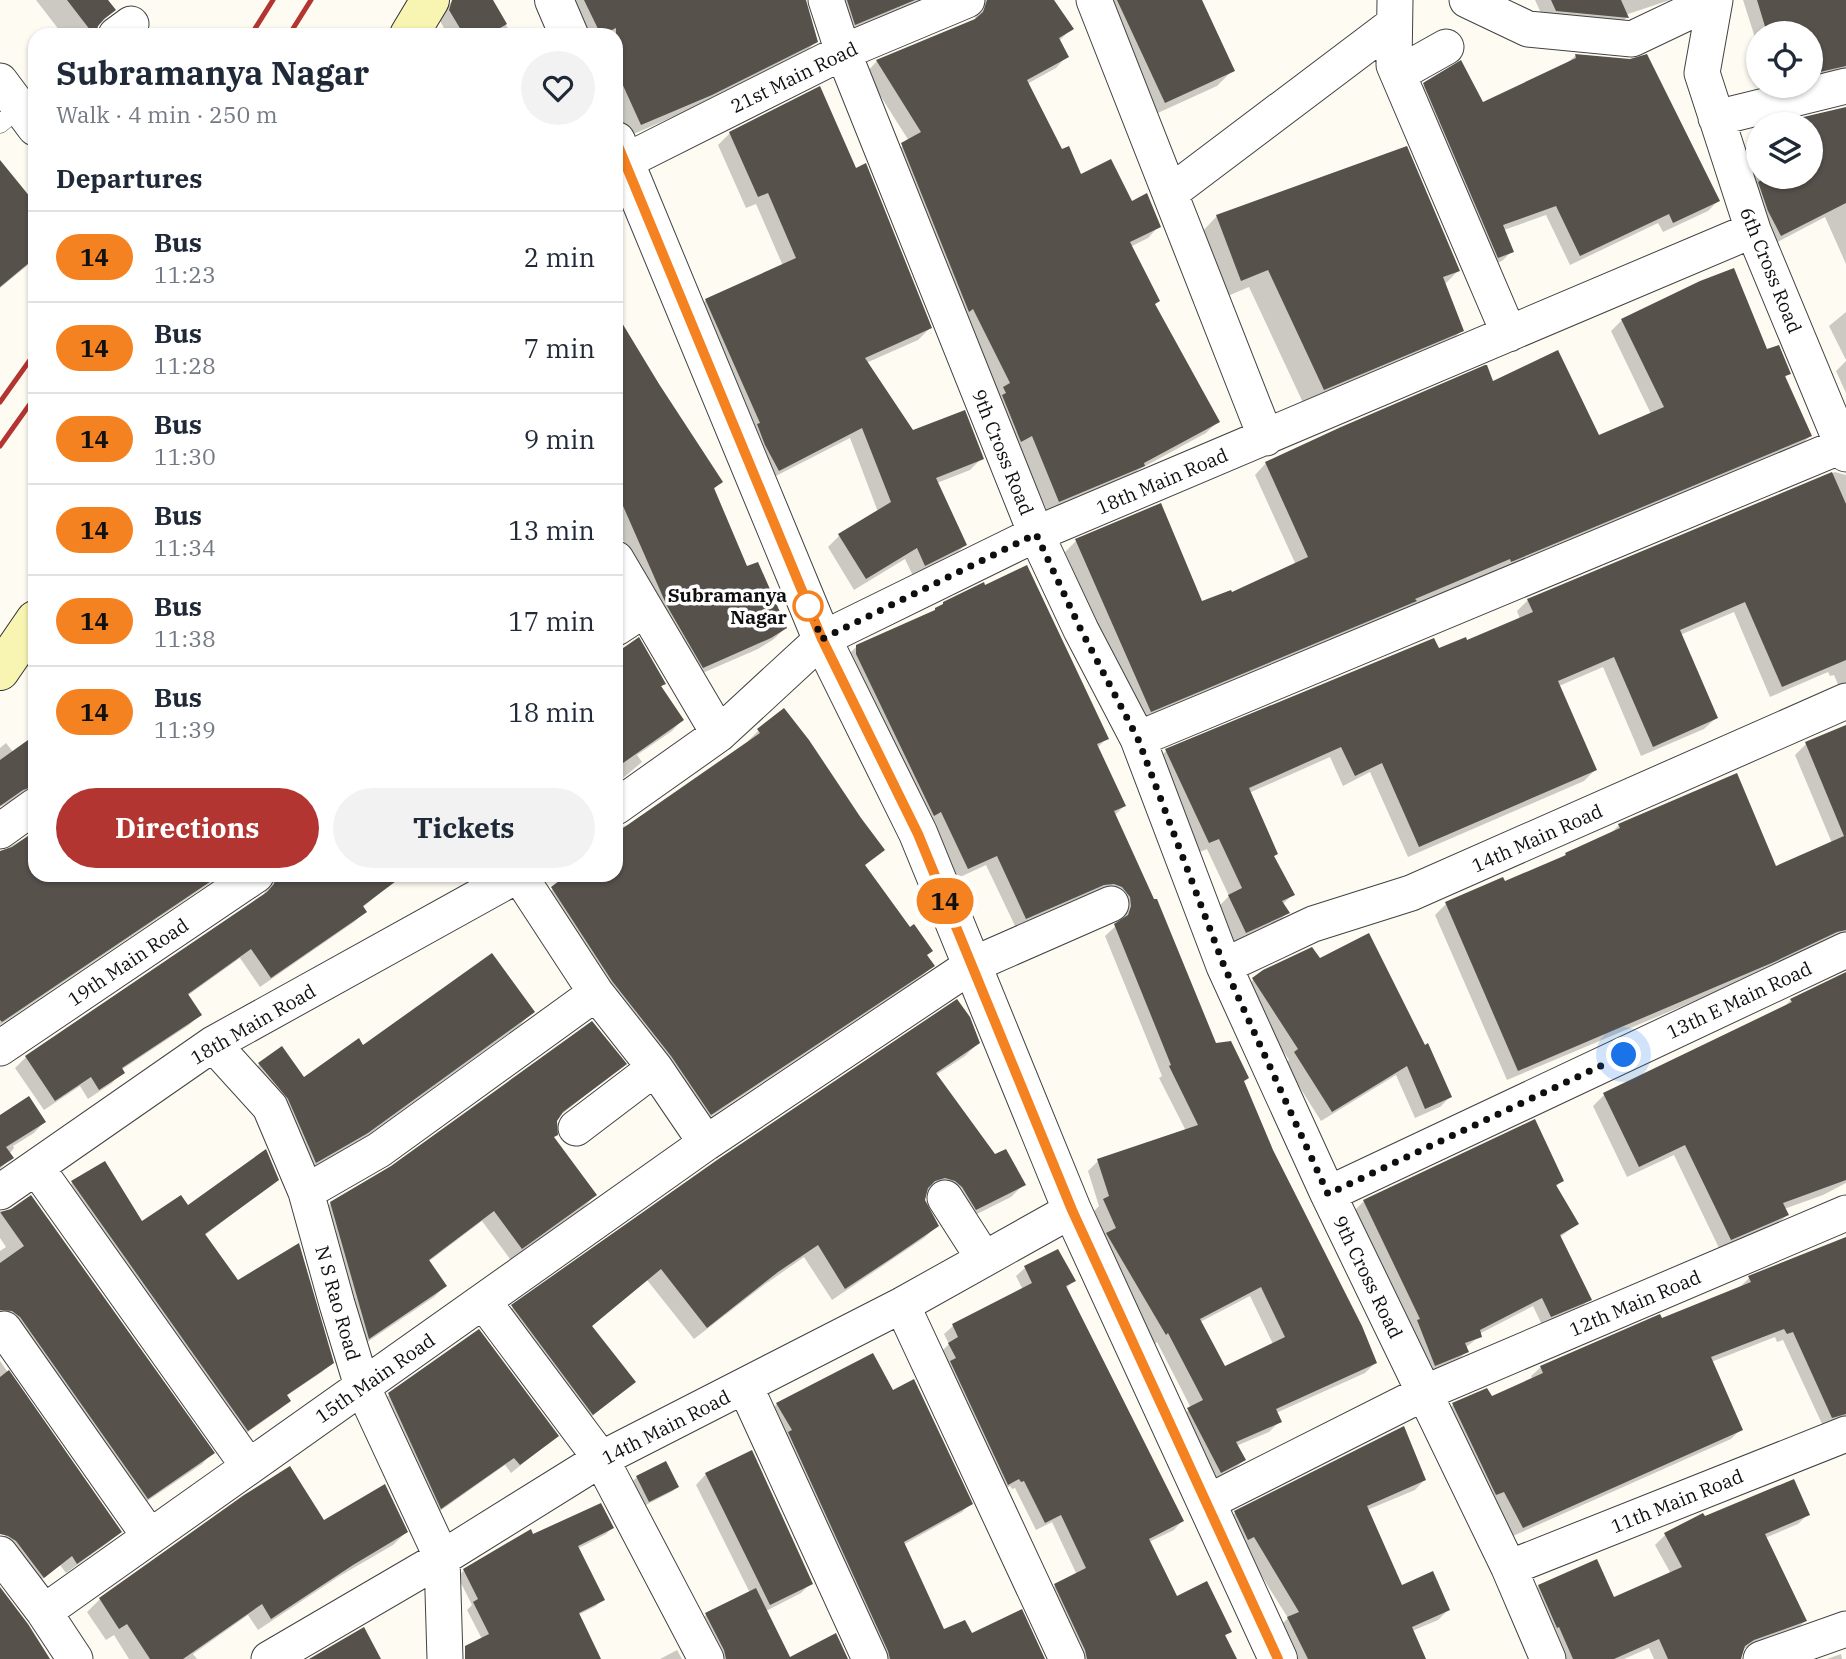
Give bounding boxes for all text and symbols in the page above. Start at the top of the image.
map controls [1746,21,1823,189]
button: locate [1746,21,1823,98]
street label: 21st Main Road [727,36,861,118]
text: Subramanya Nagar [56,51,369,94]
button: heart [521,51,595,125]
text: Walk · 4 min · 250 m [56,99,278,129]
button: layers [1746,112,1823,189]
text: Departures [56,161,202,195]
street label: 6th Cross Road [1735,204,1807,336]
text: Bus [154,225,202,259]
text: 2 min [524,240,595,274]
text: 14 [80,241,109,273]
text: 11:23 [154,259,216,289]
text: Bus [154,316,202,350]
text: 7 min [524,331,595,365]
text: 14 [80,332,109,364]
text: 11:28 [154,350,216,380]
street label: 9th Cross Road [967,386,1039,518]
text: Bus [154,407,202,441]
text: 9 min [524,422,595,456]
text: 14 [80,423,109,455]
text: 11:30 [154,441,216,471]
street label: 18th Main Road [1093,442,1231,520]
text: Bus [154,498,202,532]
text: 13 min [508,513,595,547]
text: 14 [80,514,109,546]
text: 11:34 [154,532,216,562]
place label: Subramanya Nagar [668,583,788,629]
text: Bus [154,589,202,623]
marker: Subramanya Nagar [793,591,823,621]
text: 17 min [508,604,595,638]
text: 14 [80,605,109,637]
text: 11:38 [154,623,216,653]
text: Bus [154,680,202,714]
text: 18 min [508,695,595,729]
text: 14 [80,696,109,728]
text: 11:39 [154,714,216,744]
button: Directions [56,788,319,868]
button: Tickets [333,788,595,868]
street label: 14th Main Road [1468,798,1606,878]
line badge: 14 [914,878,976,924]
text: 14 [931,885,959,917]
street label: 19th Main Road [63,913,193,1011]
street label: 13th E Main Road [1663,956,1815,1044]
street label: 18th Main Road [186,978,320,1070]
your location [1606,1037,1641,1072]
street label: 9th Cross Road [1328,1212,1408,1342]
street label: N S Rao Road [310,1243,366,1363]
street label: 12th Main Road [1566,1264,1704,1342]
street label: 15th Main Road [311,1328,439,1428]
street label: 14th Main Road [598,1384,734,1470]
street label: 11th Main Road [1607,1464,1747,1538]

